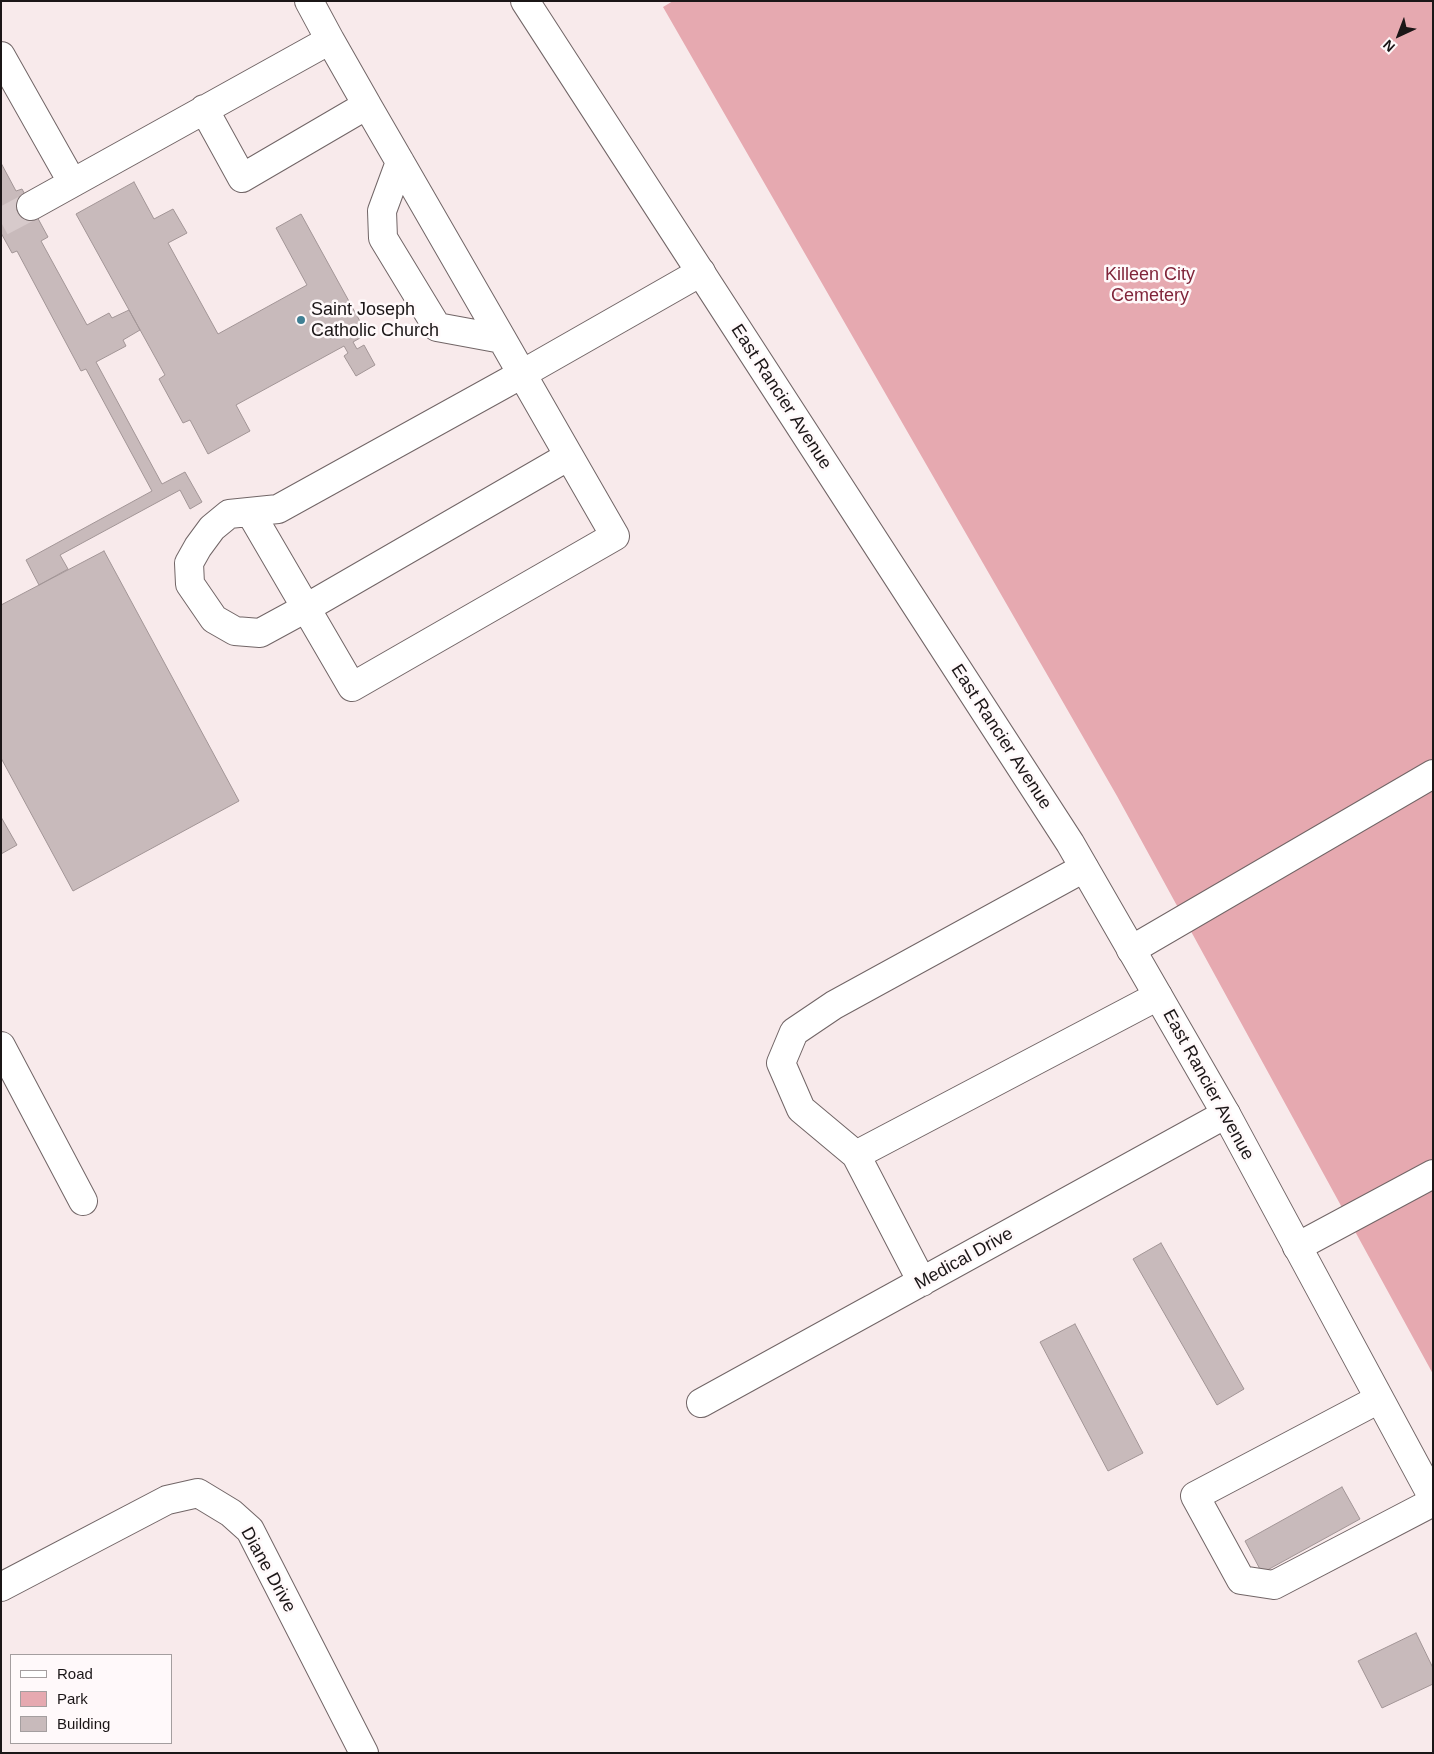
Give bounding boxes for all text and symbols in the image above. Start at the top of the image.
north arrow [1374,10,1424,60]
text: N [1380,37,1398,55]
park label: Killeen City Cemetery [1105,264,1195,306]
place label: Saint Joseph Catholic Church [311,299,439,342]
marker: Saint Joseph Catholic Church [295,314,307,326]
street label: East Rancier Avenue [726,320,836,474]
street label: East Rancier Avenue [946,660,1056,814]
street label: East Rancier Avenue [1158,1006,1258,1164]
street label: Medical Drive [911,1223,1017,1295]
street label: Diane Drive [236,1524,300,1616]
legend [10,1654,172,1744]
text: Road [57,1665,93,1682]
text: Park [57,1690,88,1707]
text: Building [57,1715,110,1732]

